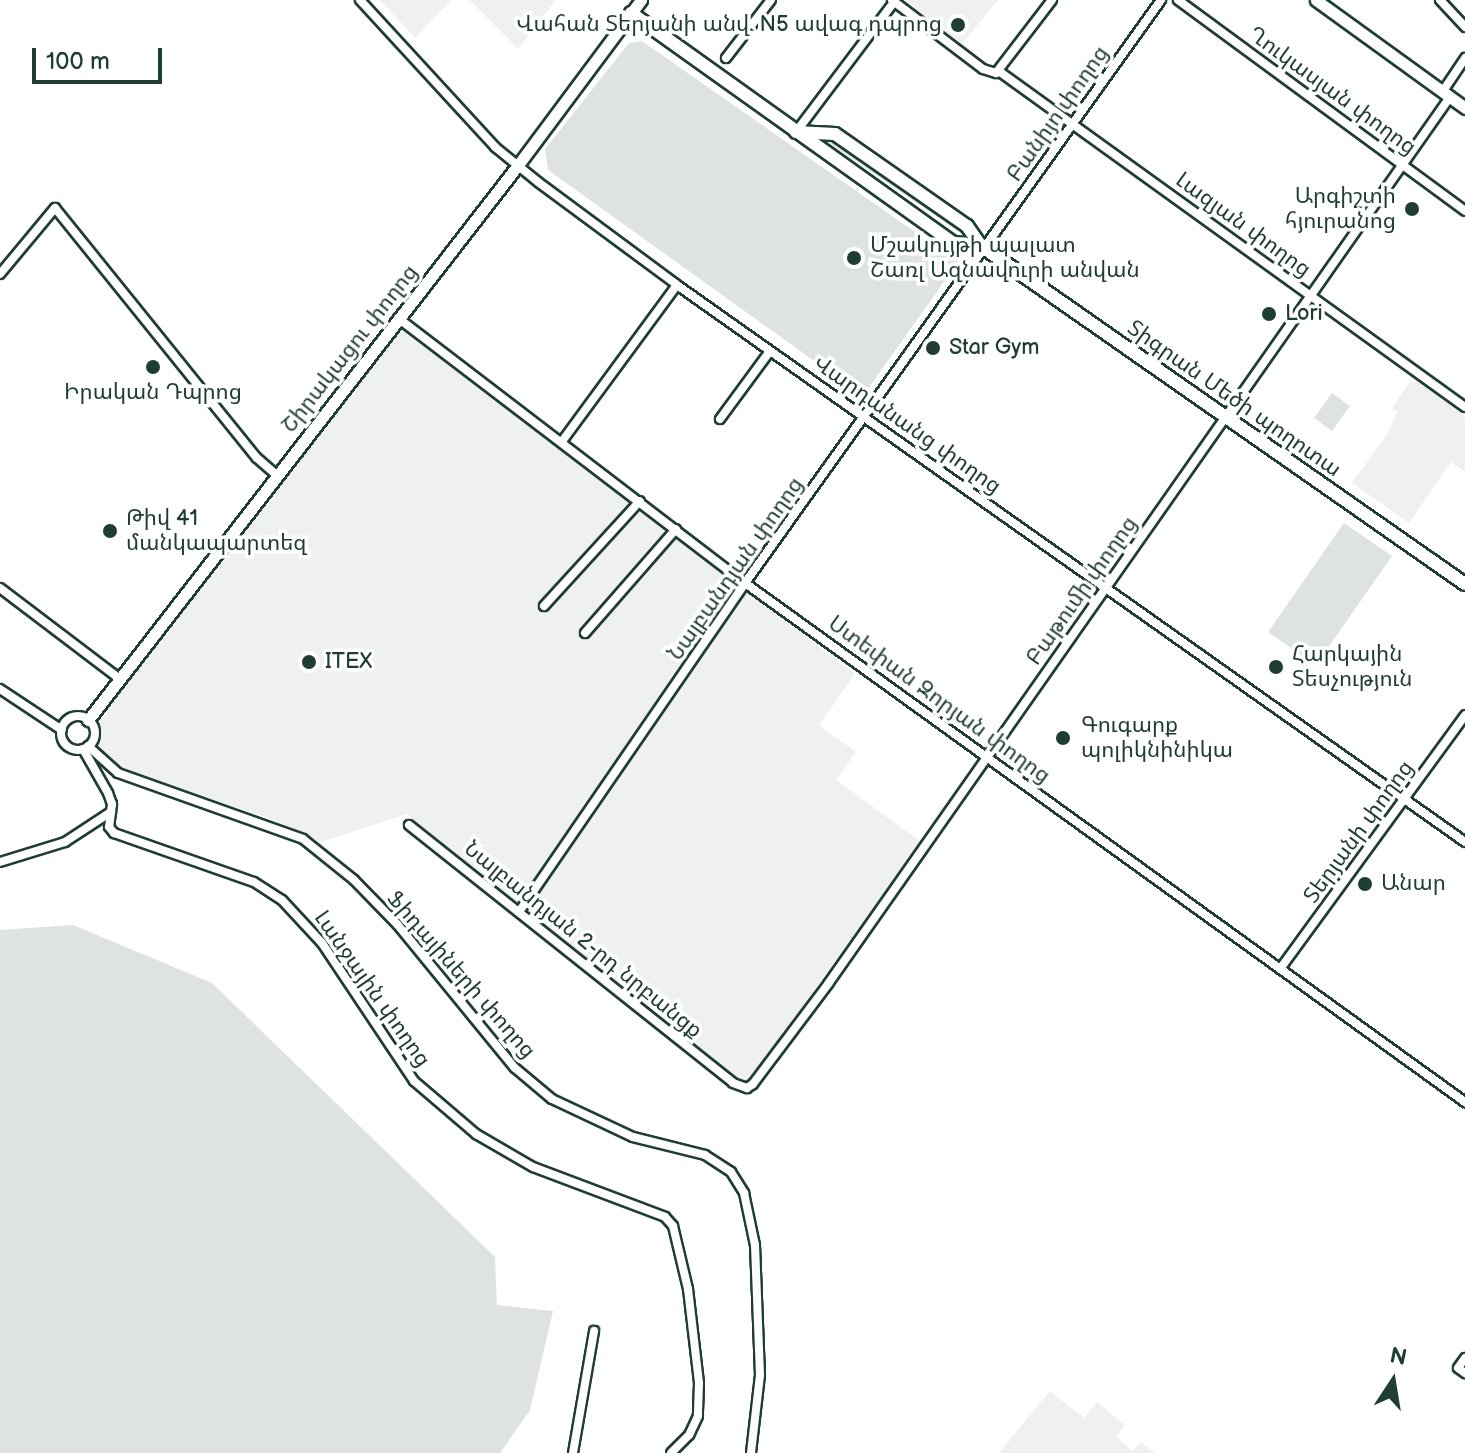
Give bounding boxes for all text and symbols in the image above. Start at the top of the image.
place label: Վահան Տերյանի անվ. N5 ավագ դպրոց [516,12,942,38]
marker: Վահան Տերյանի անվ. N5 ավագ դպրոց [949,16,967,34]
street label: Ղուկասյան փողոց [1243,21,1421,161]
scale bar [36,32,166,82]
street label: Բանիյո փողոց [1001,41,1115,187]
text: 100 m [46,47,110,76]
street label: Լազյան փողոց [1170,167,1316,283]
place label: Արգիշտի հյուրանոց [1285,183,1396,234]
marker: Արգիշտի հյուրանոց [1403,200,1421,218]
place label: Մշակույթի պալատ Շառլ Ազնավուրի անվան [870,232,1140,284]
marker: Մշակույթի պալատ Շառլ Ազնավուրի անվան [845,249,863,267]
street label: Շիրակացու փողոց [276,260,424,438]
place label: Lori [1285,301,1323,327]
marker: Lori [1260,305,1278,323]
street label: Տիգրան Մեծի պողոտա [1122,315,1346,483]
place label: Star Gym [949,335,1039,361]
marker: Star Gym [924,339,942,357]
street label: Վարդանանց փողոց [808,350,1006,500]
marker: Իրական Դպրոց [144,358,162,376]
place label: Իրական Դպրոց [64,380,242,406]
street label: Նալբանդյան փողոց [663,472,809,666]
place label: Թիվ 41 մանկապարտեզ [126,505,306,556]
street label: Բաթումի փողոց [1021,512,1143,670]
marker: Թիվ 41 մանկապարտեզ [101,522,119,540]
street label: Ստեփան Զորյան փողոց [823,611,1055,789]
place label: Հարկային Տեսչություն [1292,641,1412,692]
place label: ITEX [325,649,372,675]
marker: ITEX [300,653,318,671]
marker: Հարկային Տեսչություն [1267,658,1285,676]
place label: Գուգարք պոլիկնինիկա [1081,712,1233,764]
marker: Գուգարք պոլիկնինիկա [1052,727,1074,749]
street label: Տերյանի փողոց [1298,756,1420,908]
street label: Նալբանդյան 2-րդ նրբանցք [459,836,707,1044]
place label: Անար [1381,871,1446,897]
marker: Անար [1356,875,1374,893]
street label: Ֆիդայիների փողոց [381,886,541,1064]
street label: Լանջային փողոց [308,906,436,1072]
north arrow [1353,1341,1433,1421]
text: N [1387,1342,1409,1372]

